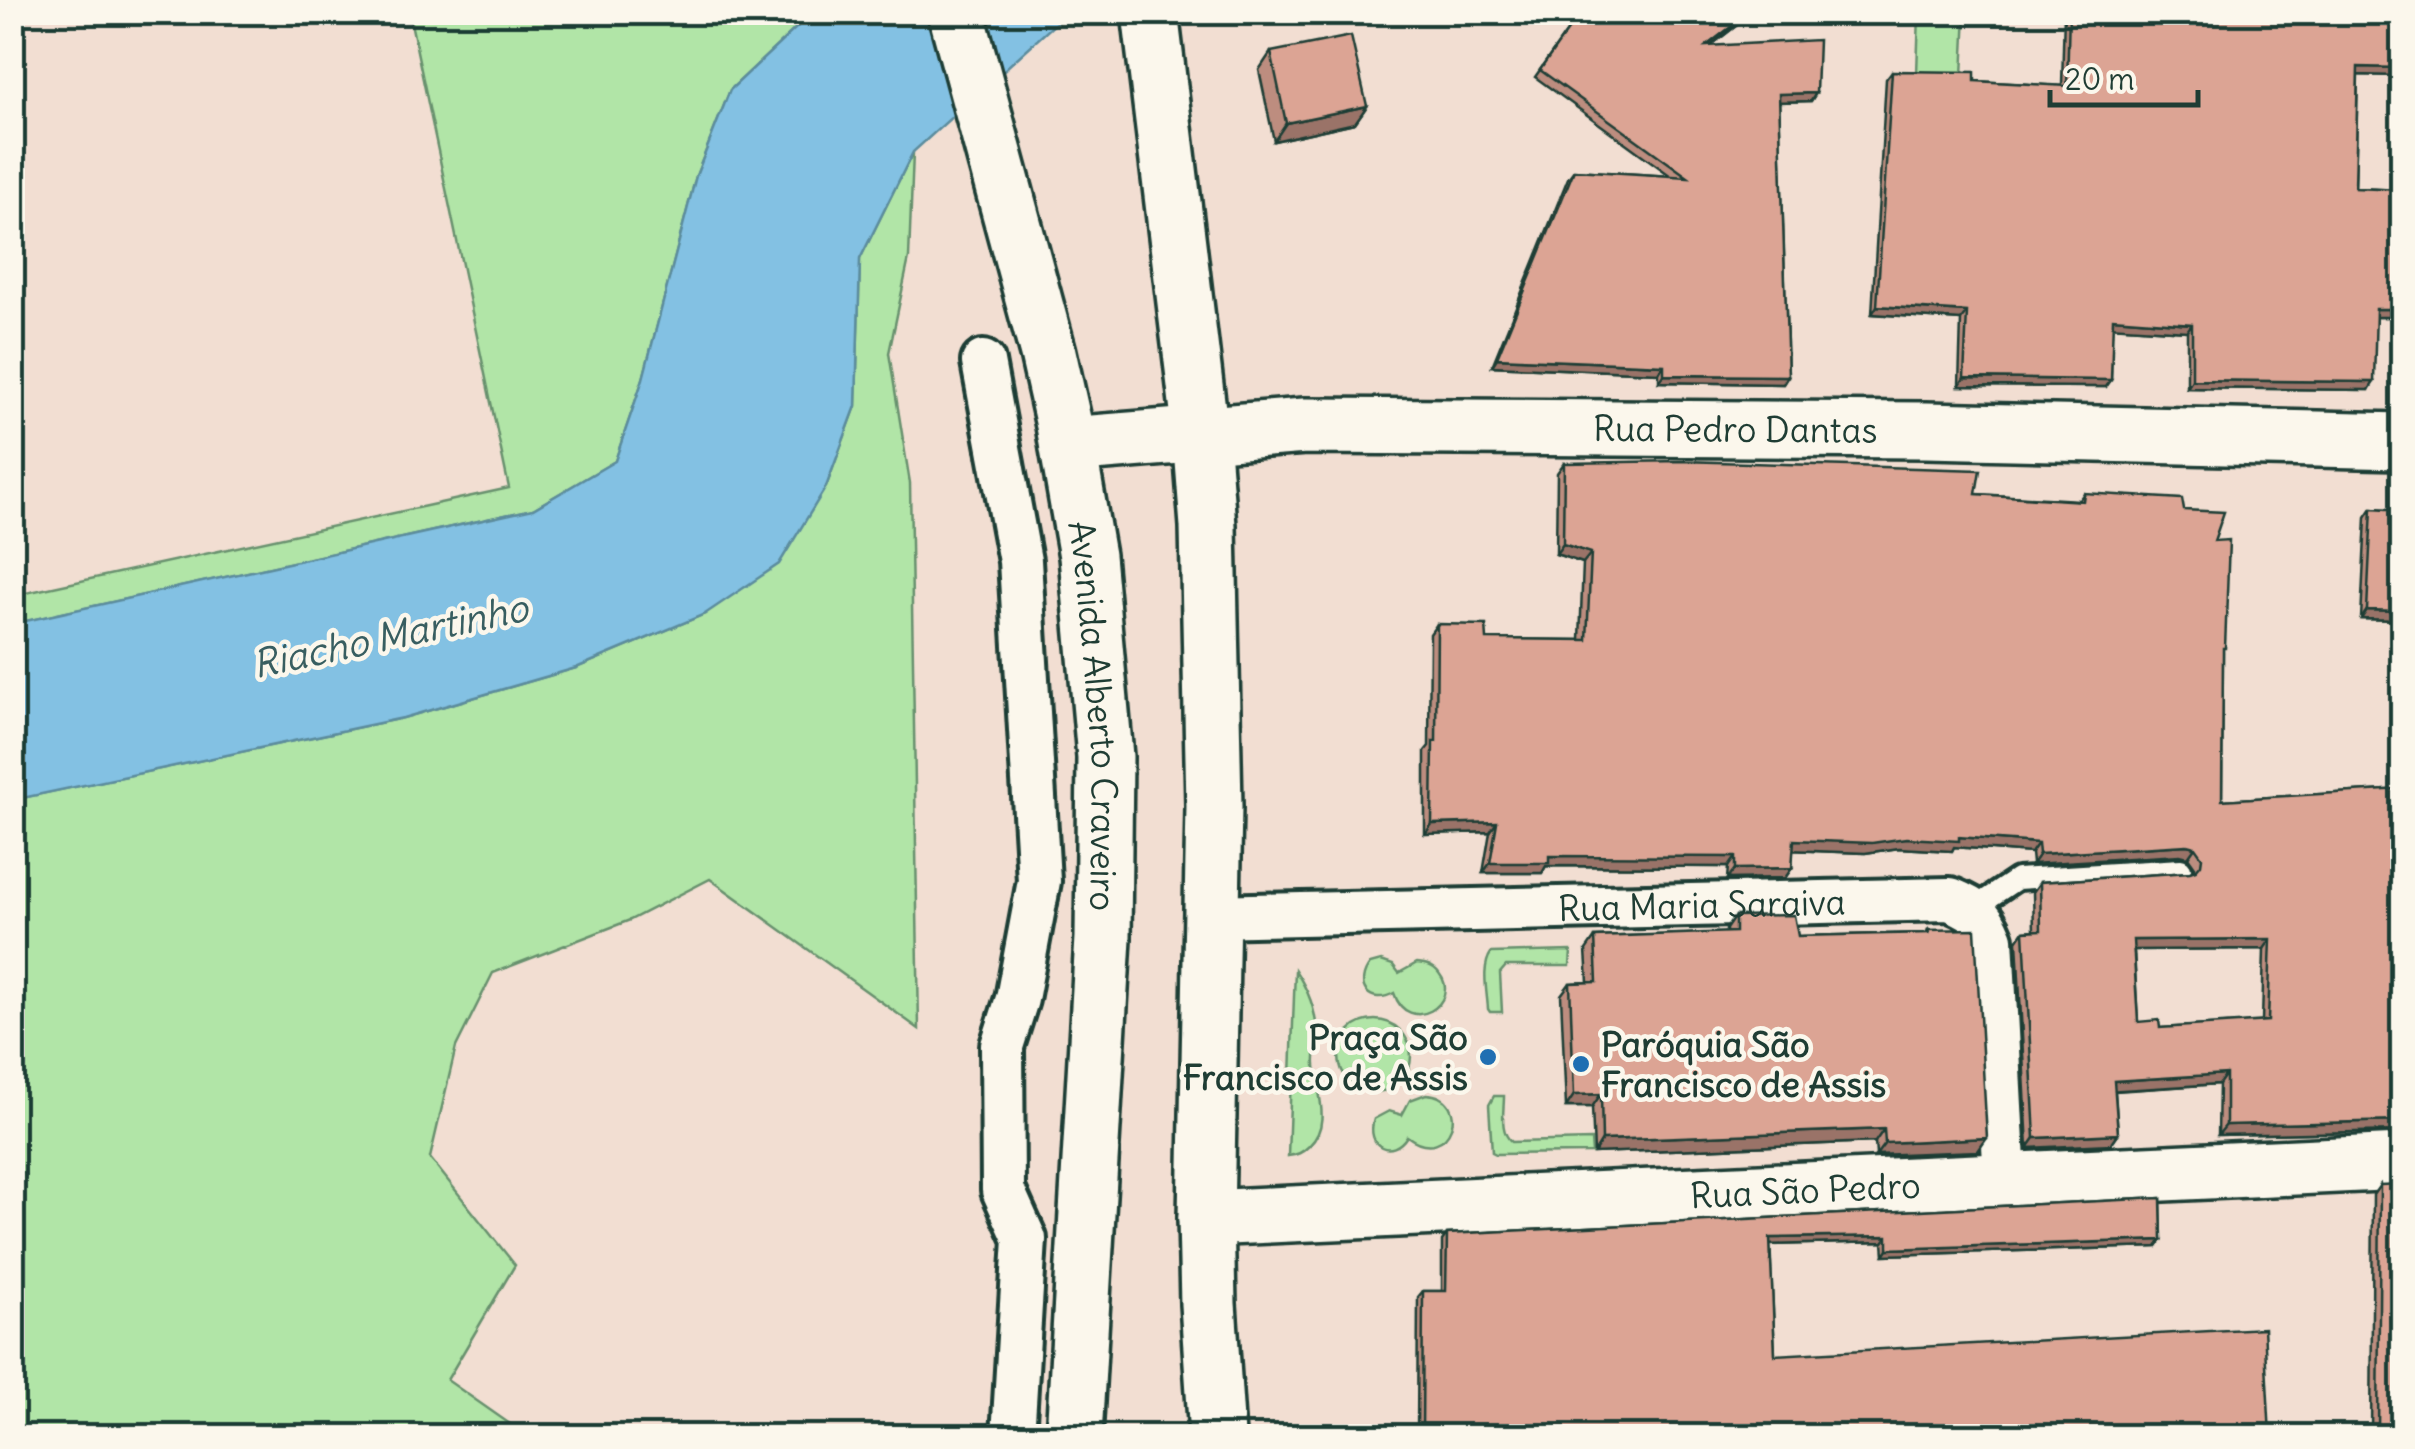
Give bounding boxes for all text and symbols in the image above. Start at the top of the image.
scale bar [2050,45,2198,107]
text: 20 m [2065,60,2135,98]
street label: Rua Pedro Dantas [1593,406,1878,452]
street label: Avenida Alberto Craveiro [1059,517,1127,911]
water label: Riacho Martinho [248,583,535,688]
street label: Rua Maria Saraiva [1558,879,1846,930]
place label: Praça São Francisco de Assis [1183,1015,1468,1099]
place label: Paróquia São Francisco de Assis [1601,1022,1886,1106]
marker: Praça São Francisco de Assis [1477,1046,1499,1068]
marker: Paróquia São Francisco de Assis [1570,1053,1592,1075]
street label: Rua São Pedro [1689,1163,1922,1217]

